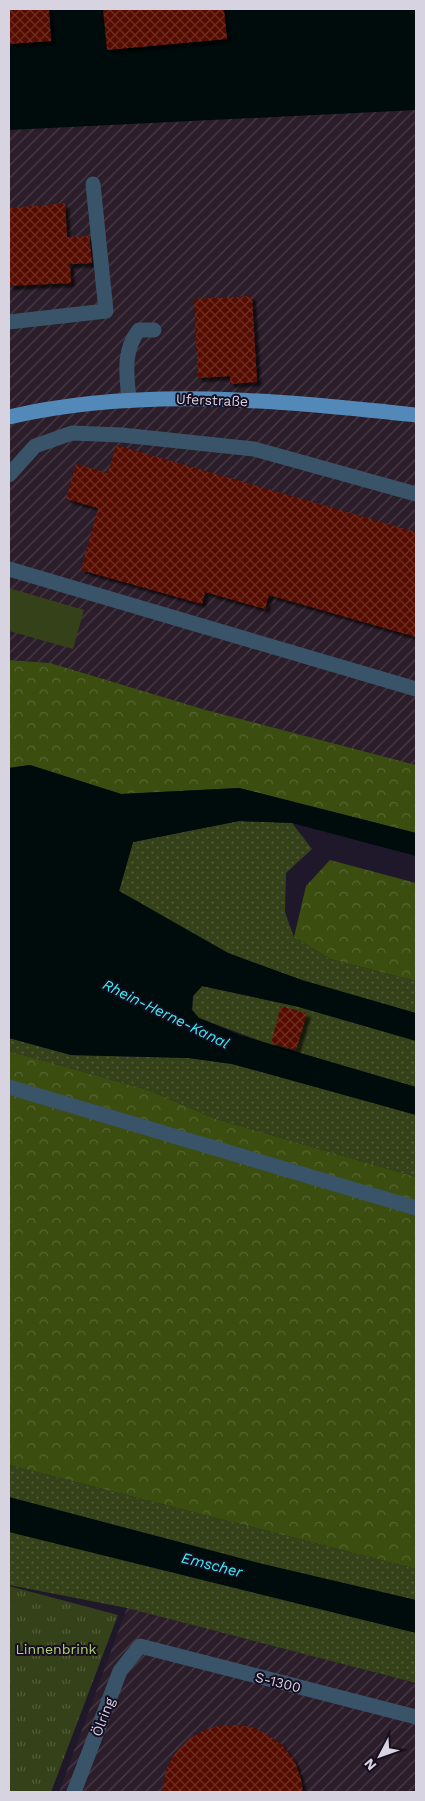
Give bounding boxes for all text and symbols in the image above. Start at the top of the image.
street label: Uferstraße [176,391,248,409]
water label: Rhein-Herne-Kanal [100,976,233,1053]
water label: Emscher [180,1549,246,1582]
park label: Linnenbrink [16,1641,97,1657]
street label: S-1300 [253,1669,303,1695]
street label: Ölring [88,1695,118,1739]
north arrow [355,1731,405,1781]
text: N [361,1755,380,1774]

